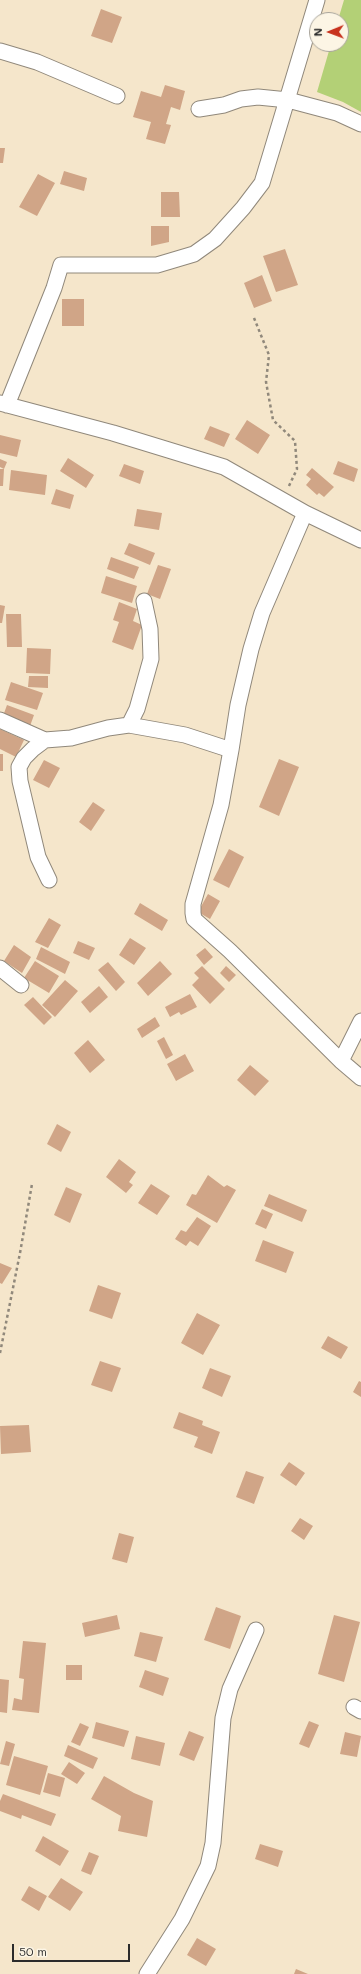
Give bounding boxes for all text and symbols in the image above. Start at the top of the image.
north arrow [309,12,349,52]
text: N [310,28,325,37]
scale bar [14,1936,132,1962]
text: 50 m [19,1943,47,1959]

